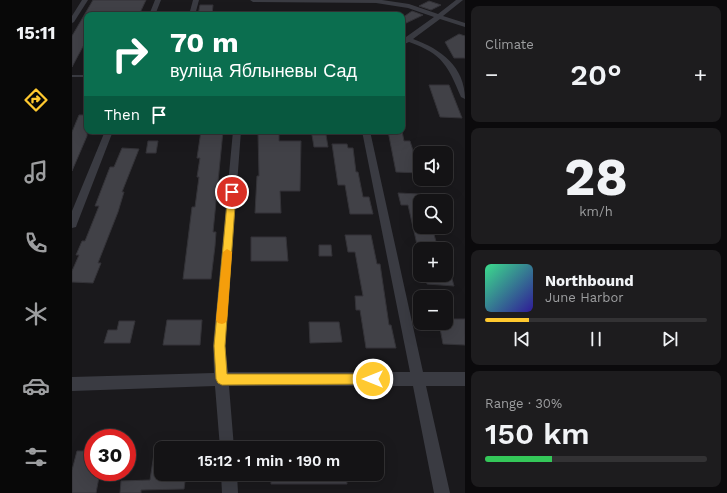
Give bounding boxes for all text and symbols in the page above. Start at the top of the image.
text: 15:11 [16,22,56,43]
text: 70 m [170,26,239,59]
icon: right [104,28,156,80]
text: Climate [485,37,534,52]
text: 20° [570,57,622,92]
text: вуліца Яблыневы Сад [170,60,357,81]
text: − [485,62,498,87]
text: + [694,62,707,87]
icon: directions [22,86,50,114]
icon: arrive [148,104,170,126]
text: Then [104,106,140,124]
map controls [413,146,453,330]
button: sound [413,146,453,186]
text: 28 [564,147,628,208]
icon: music [22,158,50,186]
pin [215,175,249,209]
icon: arrive [221,181,243,203]
button: search [413,194,453,234]
text: km/h [579,204,613,219]
icon: phone [22,229,50,257]
button: + [413,242,453,282]
text: Northbound [545,272,634,290]
button: − [413,290,453,330]
text: June Harbor [545,290,624,305]
icon: climate [22,300,50,328]
icon: previous [511,328,533,350]
icon: pause [585,328,607,350]
icon: next [659,328,681,350]
position arrow [352,358,394,400]
icon: car [22,372,50,400]
text: Range · 30% [485,396,562,411]
text: 150 km [485,416,590,451]
speed limit sign: 30 [84,429,136,481]
icon: filters [22,443,50,471]
text: 15:12 · 1 min · 190 m [198,452,340,470]

